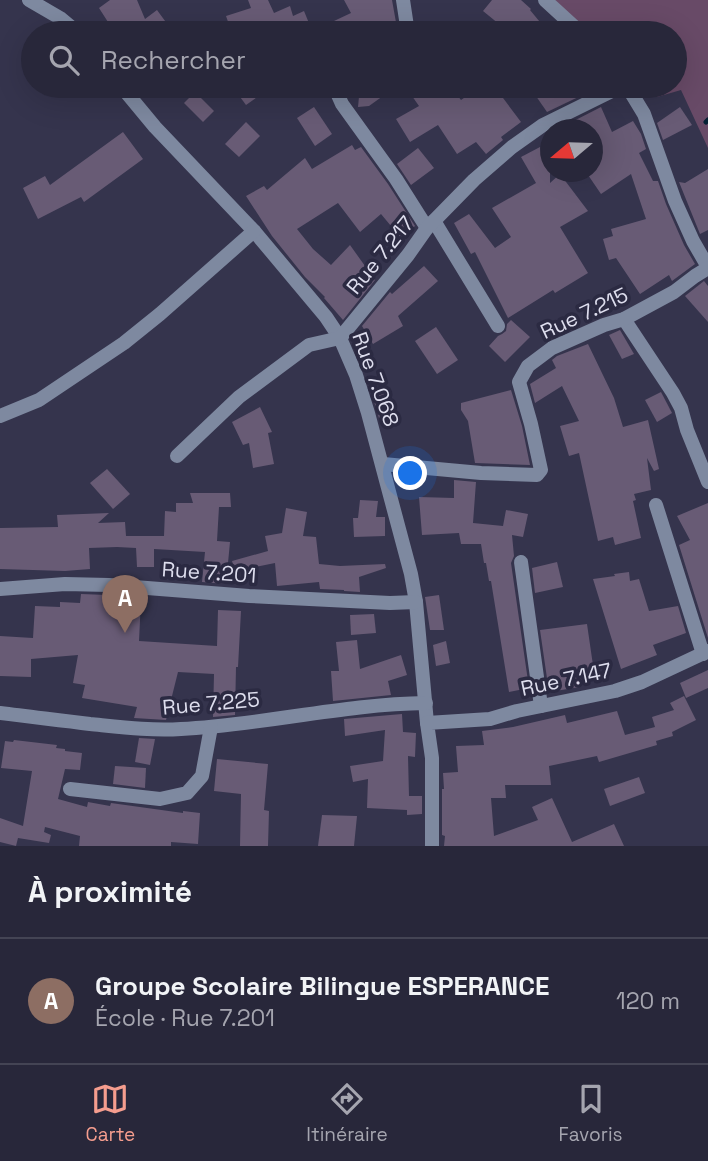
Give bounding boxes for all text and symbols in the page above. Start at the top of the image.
search box [21,21,687,98]
icon: search [45,41,83,79]
text: Rechercher [101,43,246,77]
north arrow [540,119,603,182]
street label: Rue 7.217 [340,210,420,300]
street label: Rue 7.215 [536,281,632,345]
street label: Rue 7.068 [346,328,406,430]
your location [393,456,427,490]
street label: Rue 7.201 [161,555,257,589]
pin: A [102,575,148,633]
street label: Rue 7.147 [518,656,614,702]
street label: Rue 7.225 [161,685,261,721]
text: À proximité [28,872,192,911]
text: Groupe Scolaire Bilingue ESPERANCE [95,969,549,1003]
text: A [44,986,58,1016]
text: 120 m [616,986,680,1016]
text: École · Rue 7.201 [95,1003,275,1033]
tab: Carte [85,1080,135,1147]
tab: Itinéraire [306,1080,388,1147]
tab: Favoris [559,1080,623,1147]

